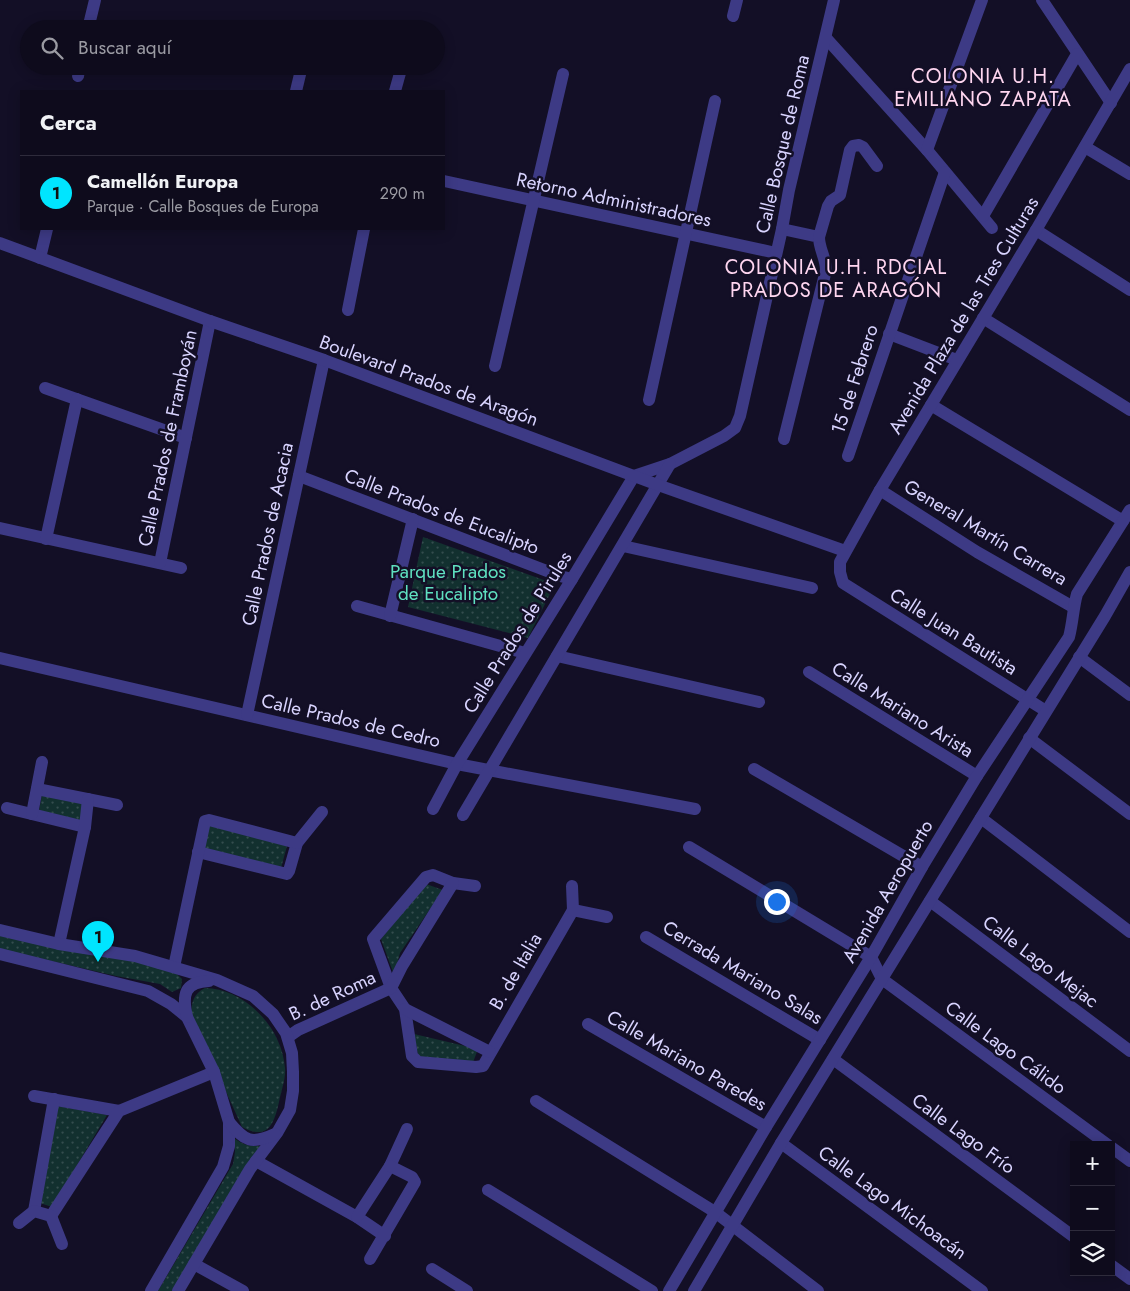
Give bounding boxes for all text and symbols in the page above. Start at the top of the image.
search box [20,20,445,75]
icon: search [38,34,66,62]
text: Buscar aquí [78,34,172,61]
street label: Calle Bosque de Roma [749,52,816,236]
district label: COLONIA U.H. EMILIANO ZAPATA [894,62,1072,114]
text: Cerca [40,108,97,138]
street label: Retorno Administradores [514,166,714,233]
text: Camellón Europa [87,168,238,195]
text: 1 [52,182,60,205]
text: 290 m [380,182,425,205]
street label: Avenida Plaza de las Tres Culturas [882,191,1045,439]
text: Parque · Calle Bosques de Europa [87,195,319,218]
district label: COLONIA U.H. RDCIAL PRADOS DE ARAGÓN [725,253,947,305]
street label: 15 de Febrero [824,321,885,437]
street label: Calle Prados de Framboyán [131,327,204,549]
street label: Boulevard Prados de Aragón [316,328,542,433]
street label: Calle Prados de Acacia [235,440,300,628]
street label: Calle Prados de Eucalipto [341,462,543,561]
street label: General Martín Carrera [899,473,1073,592]
street label: Calle Prados de Pirules [457,546,578,719]
park label: Parque Prados de Eucalipto [390,558,506,607]
street label: Calle Juan Bautista [885,581,1023,682]
street label: Calle Mariano Arista [826,655,979,764]
street label: Calle Prados de Cedro [259,687,443,754]
street label: Avenida Aeropuerto [835,815,939,968]
your location [764,889,790,915]
street label: Calle Lago Mejac [977,909,1104,1014]
street label: Cerrada Mariano Salas [658,914,828,1031]
pin: 1 [82,921,114,962]
street label: B. de Italia [483,928,548,1015]
street label: B. de Roma [284,964,380,1027]
street label: Calle Lago Cálido [940,994,1072,1101]
street label: Calle Mariano Paredes [602,1004,772,1118]
street label: Calle Lago Frío [906,1087,1021,1180]
street label: Calle Lago Michoacán [813,1139,973,1266]
map controls [1070,1141,1115,1276]
button: + [1070,1141,1115,1186]
button: − [1070,1186,1115,1231]
button: layers [1070,1231,1115,1276]

